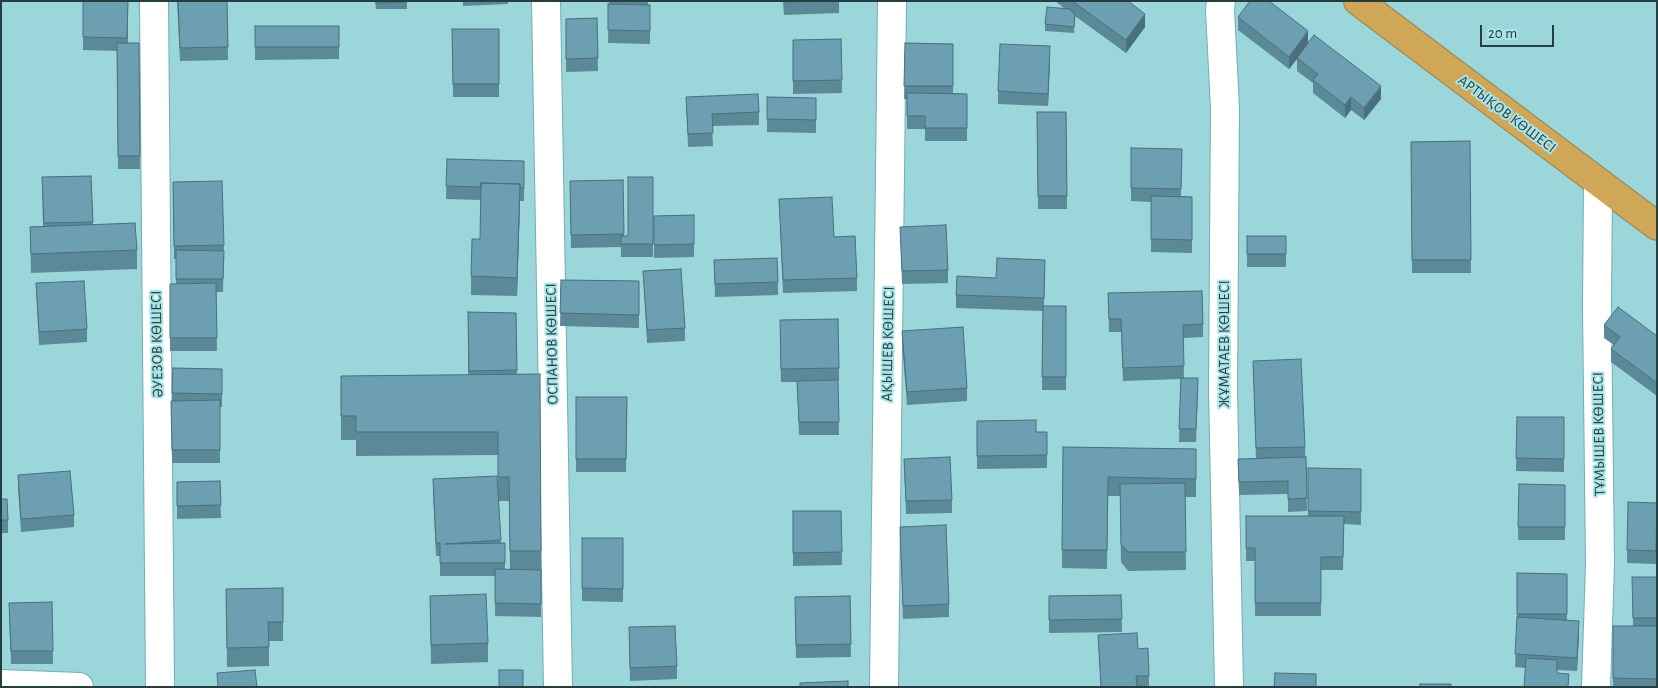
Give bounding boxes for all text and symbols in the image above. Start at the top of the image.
scale bar [1483,15,1557,47]
text: 20 m [1488,26,1517,41]
street label: АРТЫҚОВ КӨШЕСІ [1454,71,1560,157]
street label: ЖҰМАТАЕВ КӨШЕСІ [1215,280,1233,408]
street label: ОСПАНОВ КӨШЕСІ [542,283,562,405]
street label: АҚЫШЕВ КӨШЕСІ [878,286,898,402]
street label: ӘУЕЗОВ КӨШЕСІ [147,290,167,398]
street label: ТҰМЫШЕВ КӨШЕСІ [1589,372,1609,496]

